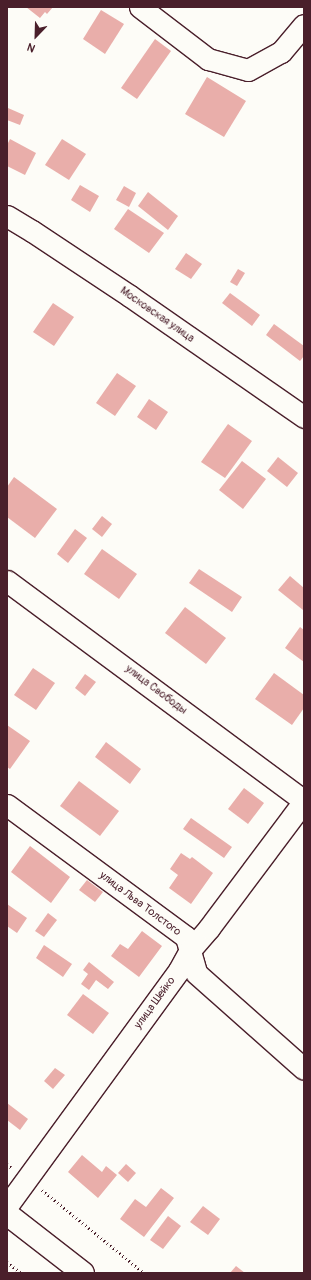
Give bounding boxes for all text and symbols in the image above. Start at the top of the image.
north arrow [16,16,56,56]
text: N [25,40,37,55]
street label: Московская улица [117,284,197,346]
street label: улица Свободы [123,663,189,717]
street label: улица Льва Толстого [97,869,183,939]
street label: улица Шейко [132,974,178,1032]

